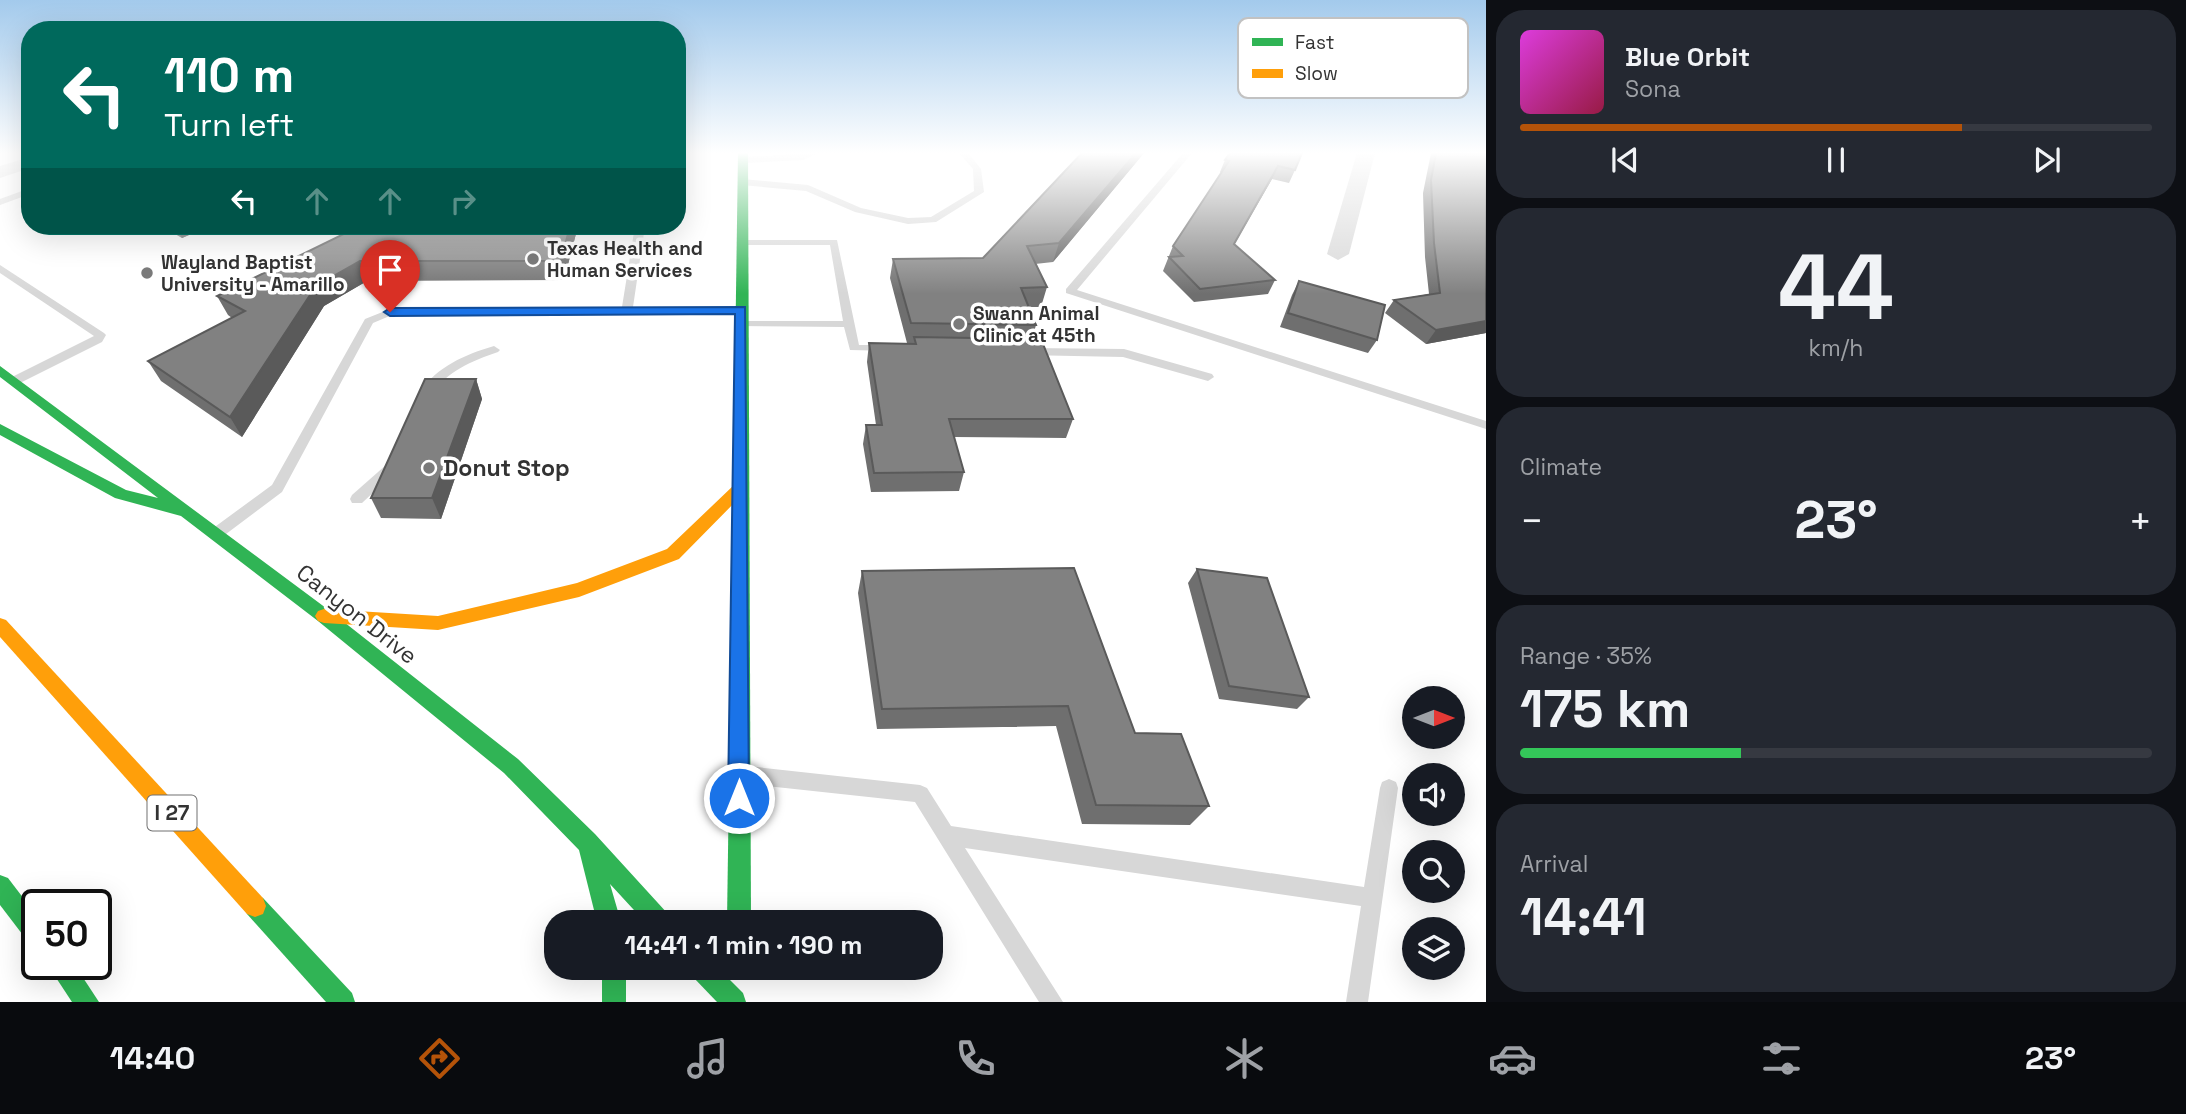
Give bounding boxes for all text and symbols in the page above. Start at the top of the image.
legend [1238,18,1468,98]
text: Fast [1295,30,1335,55]
text: Blue Orbit [1625,40,1750,74]
text: 110 m [164,44,294,106]
icon: left [49,49,140,140]
text: Slow [1295,61,1338,86]
text: Sona [1625,74,1681,104]
text: Turn left [164,105,294,145]
icon: previous [1606,141,1644,179]
icon: pause [1817,141,1855,179]
icon: next [2028,141,2066,179]
icon: left [225,182,263,220]
icon: ahead [298,182,336,220]
icon: ahead [371,182,409,220]
icon: right [444,182,482,220]
text: 44 [1778,229,1894,346]
place label: Texas Health and Human Services [547,236,703,283]
pin [360,240,420,312]
place label: Wayland Baptist University - Amarillo [161,250,345,297]
icon: arrive [371,251,409,289]
marker: Texas Health and Human Services [525,251,541,267]
marker: Wayland Baptist University - Amarillo [139,265,155,281]
place label: Swann Animal Clinic at 45th [973,301,1099,348]
marker: Swann Animal Clinic at 45th [951,316,967,332]
text: km/h [1809,333,1863,363]
text: Climate [1520,452,1602,482]
place label: Donut Stop [443,453,570,483]
marker: Donut Stop [421,460,437,476]
text: 23° [1795,487,1878,553]
text: − [1520,497,1544,545]
text: + [2128,497,2152,545]
street label: Canyon Drive [291,557,423,671]
text: Range · 35% [1520,641,1652,671]
text: 175 km [1520,676,1690,742]
north arrow [1402,686,1465,749]
map controls [1402,686,1465,980]
position arrow [702,761,776,835]
button: sound [1402,763,1465,826]
road number: I 27 [148,796,196,830]
button: search [1402,840,1465,903]
text: Arrival [1520,849,1588,879]
text: 14:41 [1520,884,1647,950]
speed limit sign: 50 [21,889,112,980]
button: layers [1402,917,1465,980]
text: 14:41 · 1 min · 190 m [624,928,863,962]
icon: directions [415,1034,464,1083]
icon: music [683,1034,732,1083]
icon: phone [951,1034,1000,1083]
icon: climate [1220,1034,1269,1083]
icon: car [1488,1034,1537,1083]
icon: filters [1757,1034,1806,1083]
text: 14:40 [110,1038,195,1078]
text: 23° [2025,1038,2076,1078]

